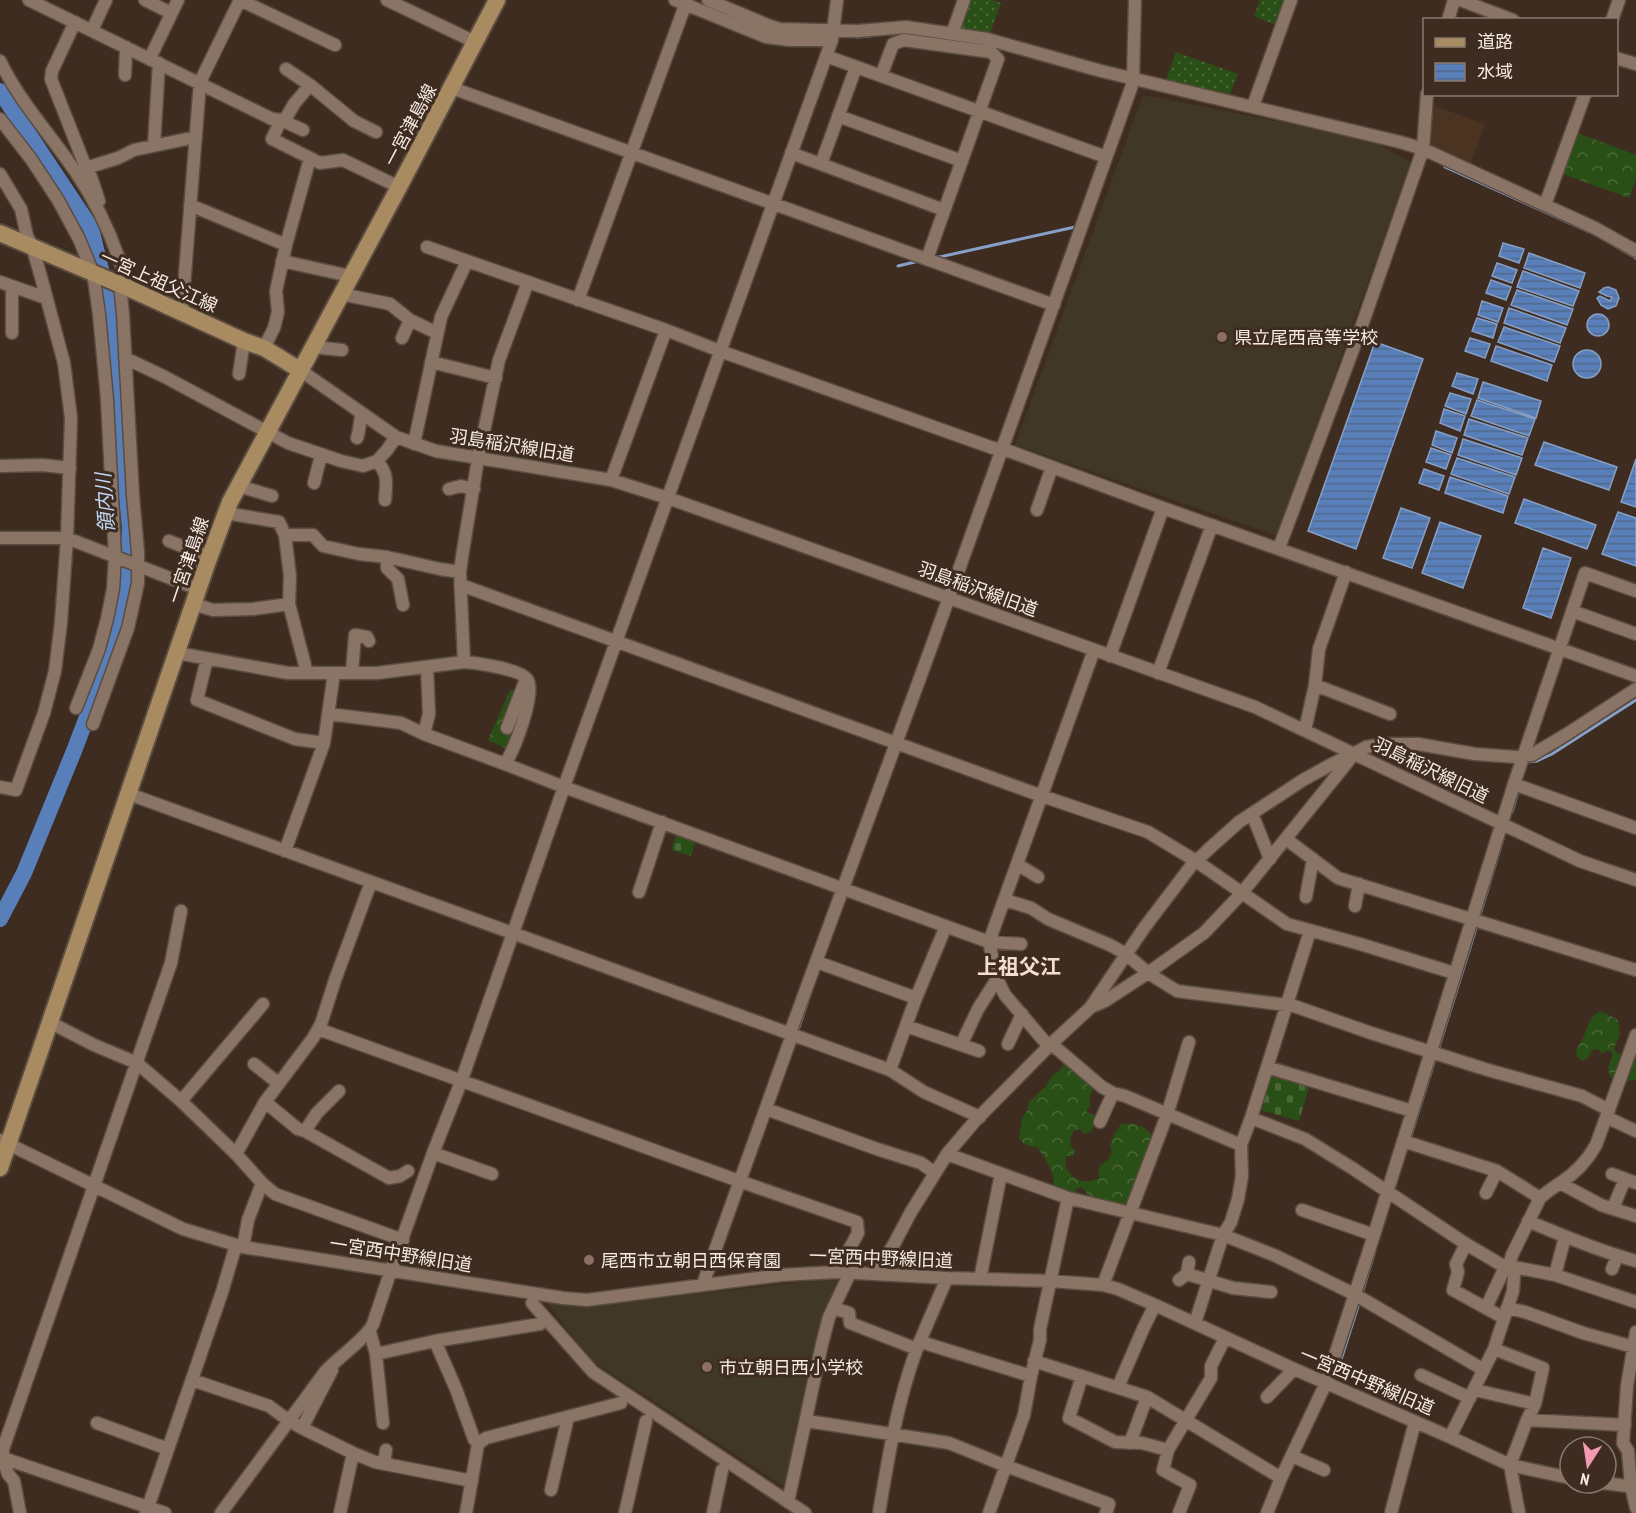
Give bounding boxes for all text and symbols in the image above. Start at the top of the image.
legend [1423,18,1618,96]
text: 道路 [1477,30,1513,53]
text: 水域 [1477,60,1513,83]
street label: 一宮津島線 [379,80,441,170]
street label: 一宮上祖父江線 [97,245,221,317]
place label: 県立尾西高等学校 [1234,326,1378,349]
marker: 県立尾西高等学校 [1215,330,1229,344]
street label: 羽島稲沢線旧道 [448,424,576,466]
water label: 領内川 [90,470,120,534]
street label: 一宮津島線 [162,514,214,606]
street label: 羽島稲沢線旧道 [915,557,1041,621]
street label: 羽島稲沢線旧道 [1369,732,1493,808]
district label: 上祖父江 [977,953,1061,980]
street label: 一宮西中野線旧道 [328,1231,474,1277]
street label: 一宮西中野線旧道 [809,1244,953,1272]
place label: 尾西市立朝日西保育園 [601,1249,781,1272]
marker: 尾西市立朝日西保育園 [582,1253,596,1267]
street label: 一宮西中野線旧道 [1296,1342,1438,1420]
place label: 市立朝日西小学校 [719,1356,863,1379]
marker: 市立朝日西小学校 [700,1360,714,1374]
north arrow [1558,1435,1618,1495]
text: N [1579,1469,1591,1490]

